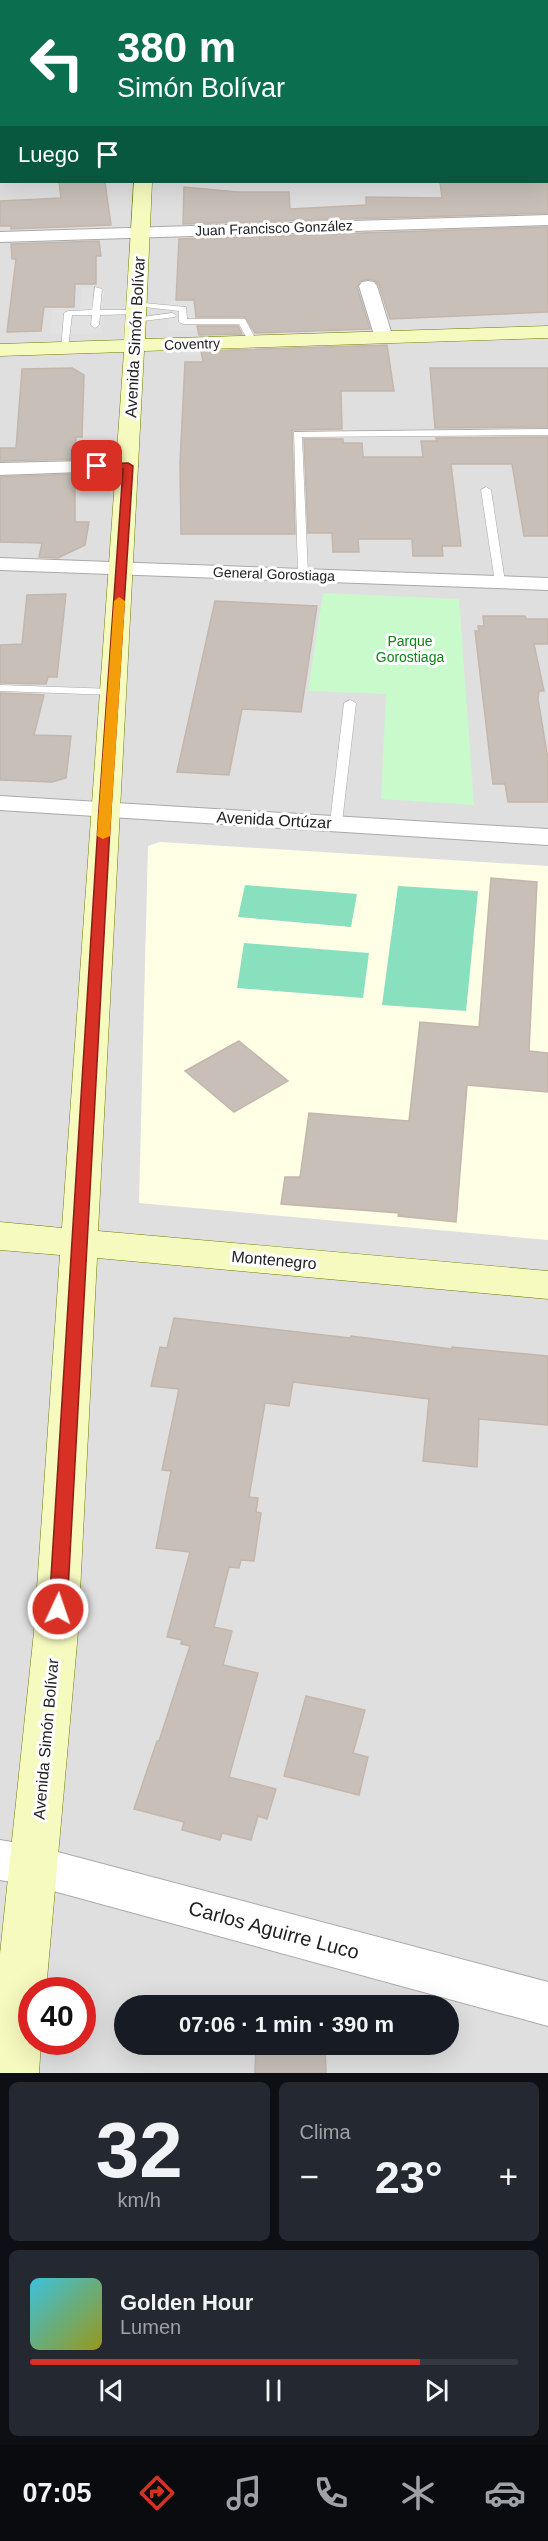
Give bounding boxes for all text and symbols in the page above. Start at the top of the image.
icon: left [18,24,96,102]
text: 380 m [117,24,236,71]
text: Simón Bolívar [117,73,285,103]
icon: arrive [91,138,124,171]
text: Luego [18,142,79,167]
street label: Juan Francisco González [195,217,353,239]
street label: Avenida Simón Bolívar [122,255,148,418]
street label: Coventry [164,335,220,353]
pin [71,440,122,491]
icon: arrive [80,449,113,482]
street label: General Gorostiaga [213,564,336,584]
park label: Parque Gorostiaga [376,633,444,665]
street label: Avenida Ortúzar [216,808,333,832]
street label: Montenegro [231,1248,317,1272]
position arrow [26,1577,90,1641]
street label: Avenida Simón Bolívar [30,1657,62,1820]
street label: Carlos Aguirre Luco [186,1897,362,1963]
speed limit sign: 40 [18,1977,96,2055]
text: 07:06 · 1 min · 390 m [179,2012,394,2037]
text: 32 [96,2106,183,2194]
text: Clima [300,2121,351,2143]
text: 23° [375,2152,443,2203]
text: − [300,2158,319,2195]
text: + [499,2158,518,2195]
text: km/h [118,2189,161,2211]
text: Golden Hour [120,2290,253,2315]
text: Lumen [120,2316,181,2338]
icon: previous [95,2374,128,2407]
icon: pause [257,2374,290,2407]
icon: next [420,2374,453,2407]
icon: directions [136,2472,178,2514]
icon: music [223,2472,265,2514]
icon: phone [310,2472,352,2514]
icon: climate [397,2472,439,2514]
icon: car [484,2472,526,2514]
text: 07:05 [22,2478,91,2508]

